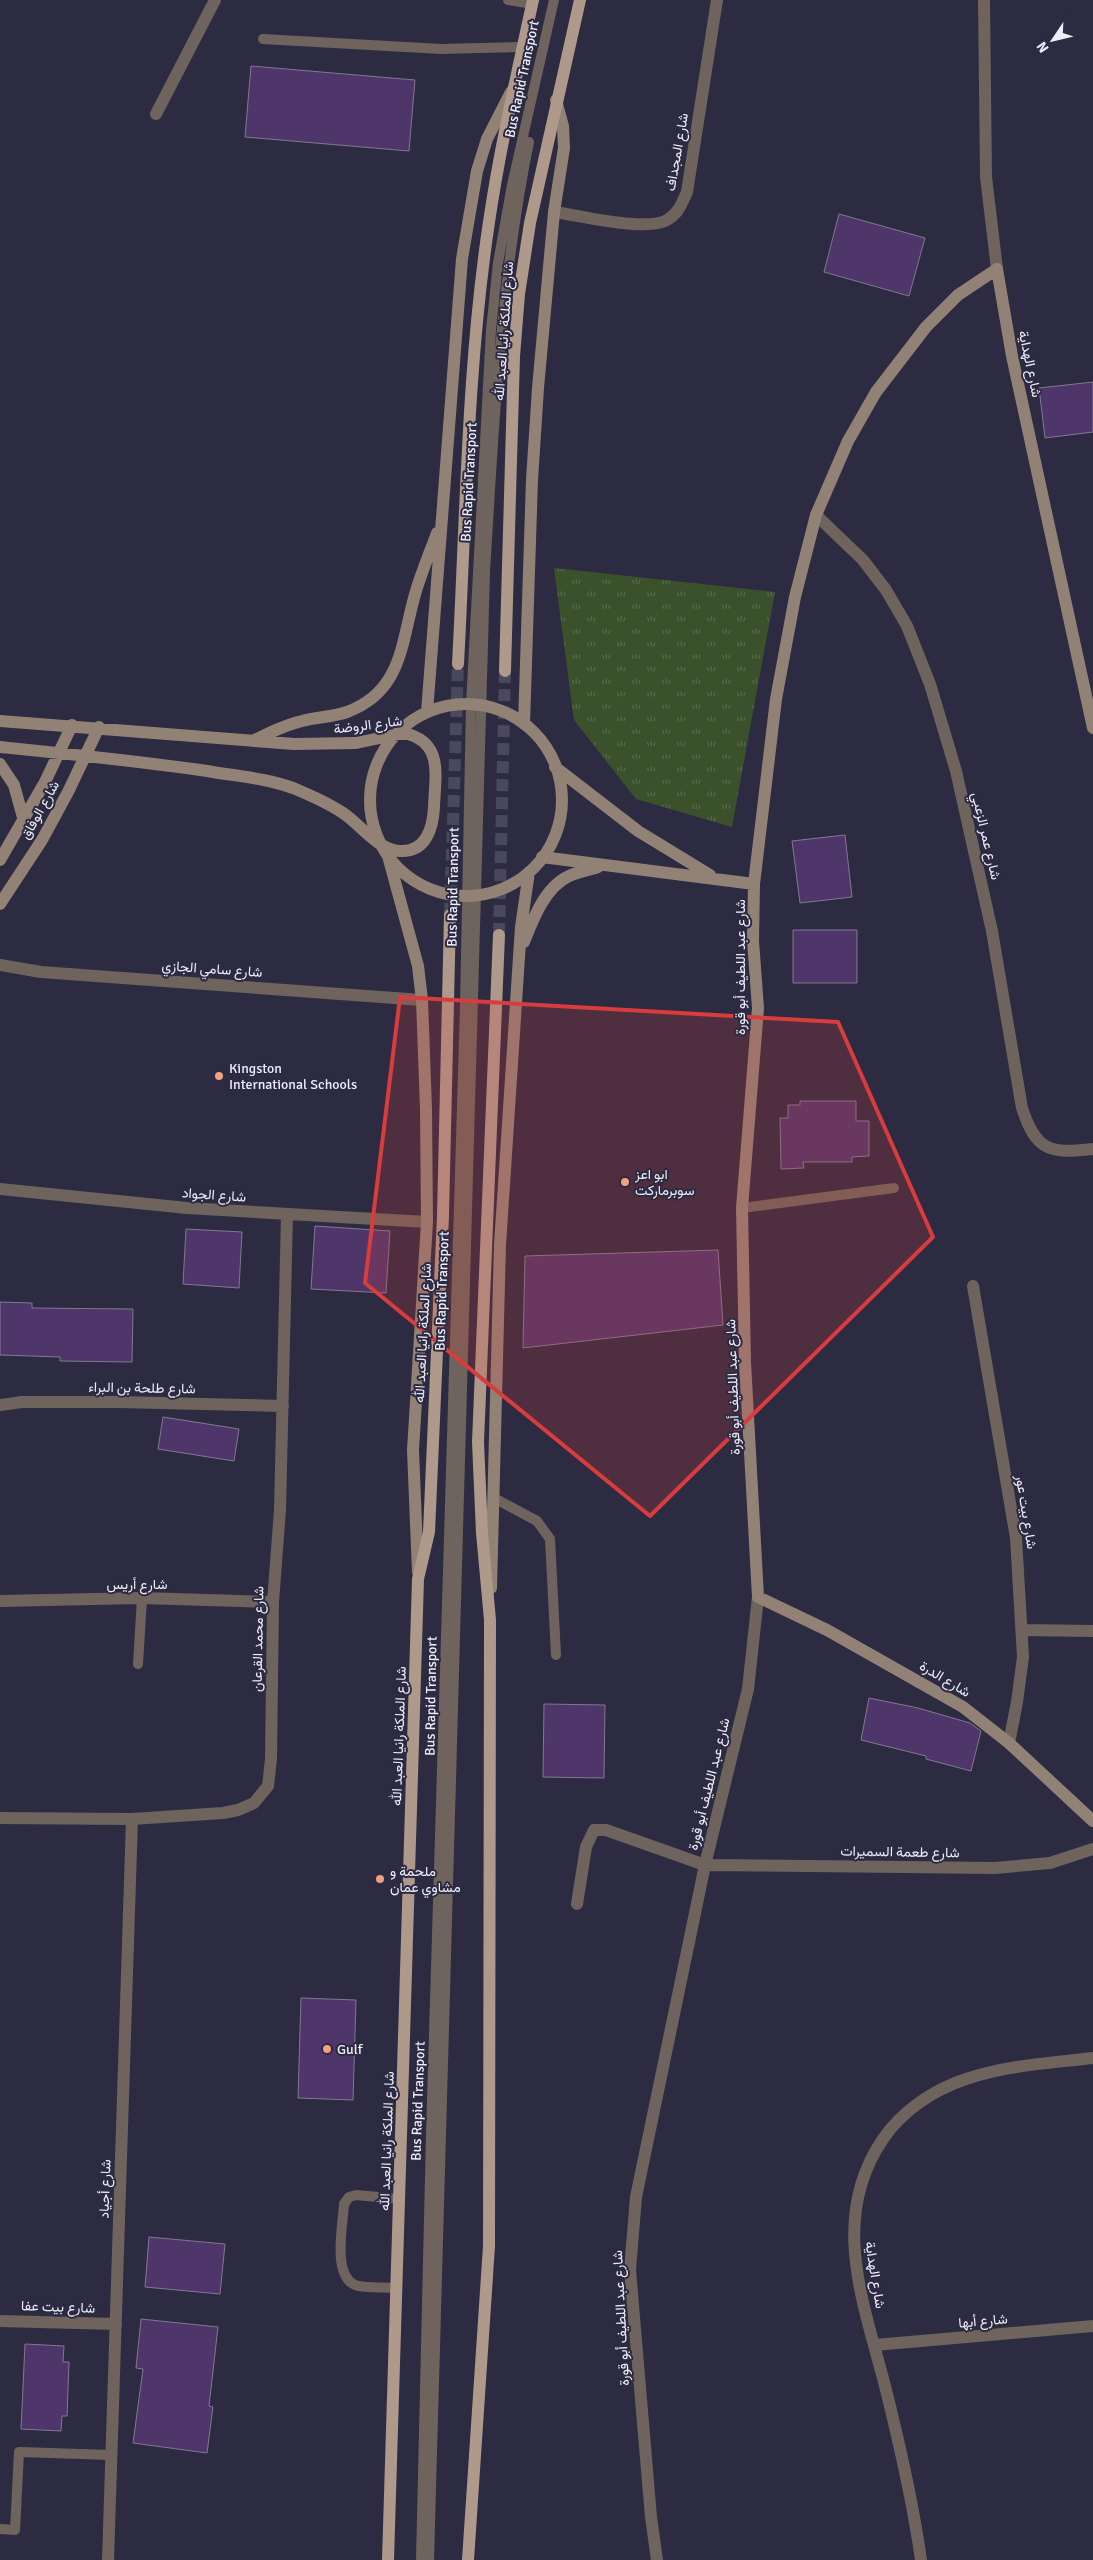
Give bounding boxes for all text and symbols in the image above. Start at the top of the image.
north arrow [1028,15,1078,65]
street label: Bus Rapid Transport [501,19,543,139]
text: N [1033,38,1053,56]
street label: شارع المجداف [662,112,694,193]
street label: شارع الملكة رانيا العبد الله [491,261,519,401]
street label: شارع الهداية [1013,329,1045,399]
street label: Bus Rapid Transport [457,422,481,542]
street label: شارع الروضة [333,712,403,740]
street label: شارع الوفاق [17,778,65,843]
street label: شارع عمر الزعبي [965,791,1004,882]
street label: Bus Rapid Transport [443,827,463,947]
street label: شارع عبد اللطيف أبو قورة [732,899,751,1035]
street label: شارع سامي الجازي [161,957,263,984]
place label: Kingston International Schools [229,1060,357,1093]
marker: Kingston International Schools [213,1070,225,1082]
place label: ابو اعز سوبرماركت [634,1166,695,1199]
marker: ابو اعز سوبرماركت [619,1176,631,1188]
street label: شارع الجواد [181,1184,247,1208]
street label: Bus Rapid Transport [431,1231,453,1351]
street label: شارع الملكة رانيا العبد الله [411,1263,437,1403]
street label: شارع عبد اللطيف أبو قورة [722,1319,746,1455]
street label: شارع طلحة بن البراء [88,1379,196,1399]
street label: شارع بيت عور [1010,1473,1040,1551]
street label: شارع أريس [107,1576,167,1595]
street label: شارع محمد القرعان [249,1586,269,1692]
street label: Bus Rapid Transport [421,1636,441,1756]
street label: شارع الدرة [916,1657,973,1702]
street label: شارع الملكة رانيا العبد الله [388,1666,412,1806]
street label: شارع عبد اللطيف أبو قورة [684,1716,736,1852]
street label: شارع طعمة السميرات [840,1842,960,1864]
place label: ملحمة و مشاوي عمان [390,1863,461,1899]
marker: ملحمة و مشاوي عمان [374,1873,386,1885]
place label: Gulf [337,2041,364,2058]
street label: Bus Rapid Transport [407,2041,429,2161]
marker: Gulf [321,2043,333,2055]
street label: شارع الملكة رانيا العبد الله [376,2071,400,2211]
street label: شارع أجياد [95,2159,117,2219]
street label: شارع الهداية [859,2240,889,2310]
street label: شارع عبد اللطيف أبو قورة [609,2250,635,2386]
street label: شارع بيت عفا [20,2297,96,2319]
street label: شارع أبها [958,2310,1008,2334]

